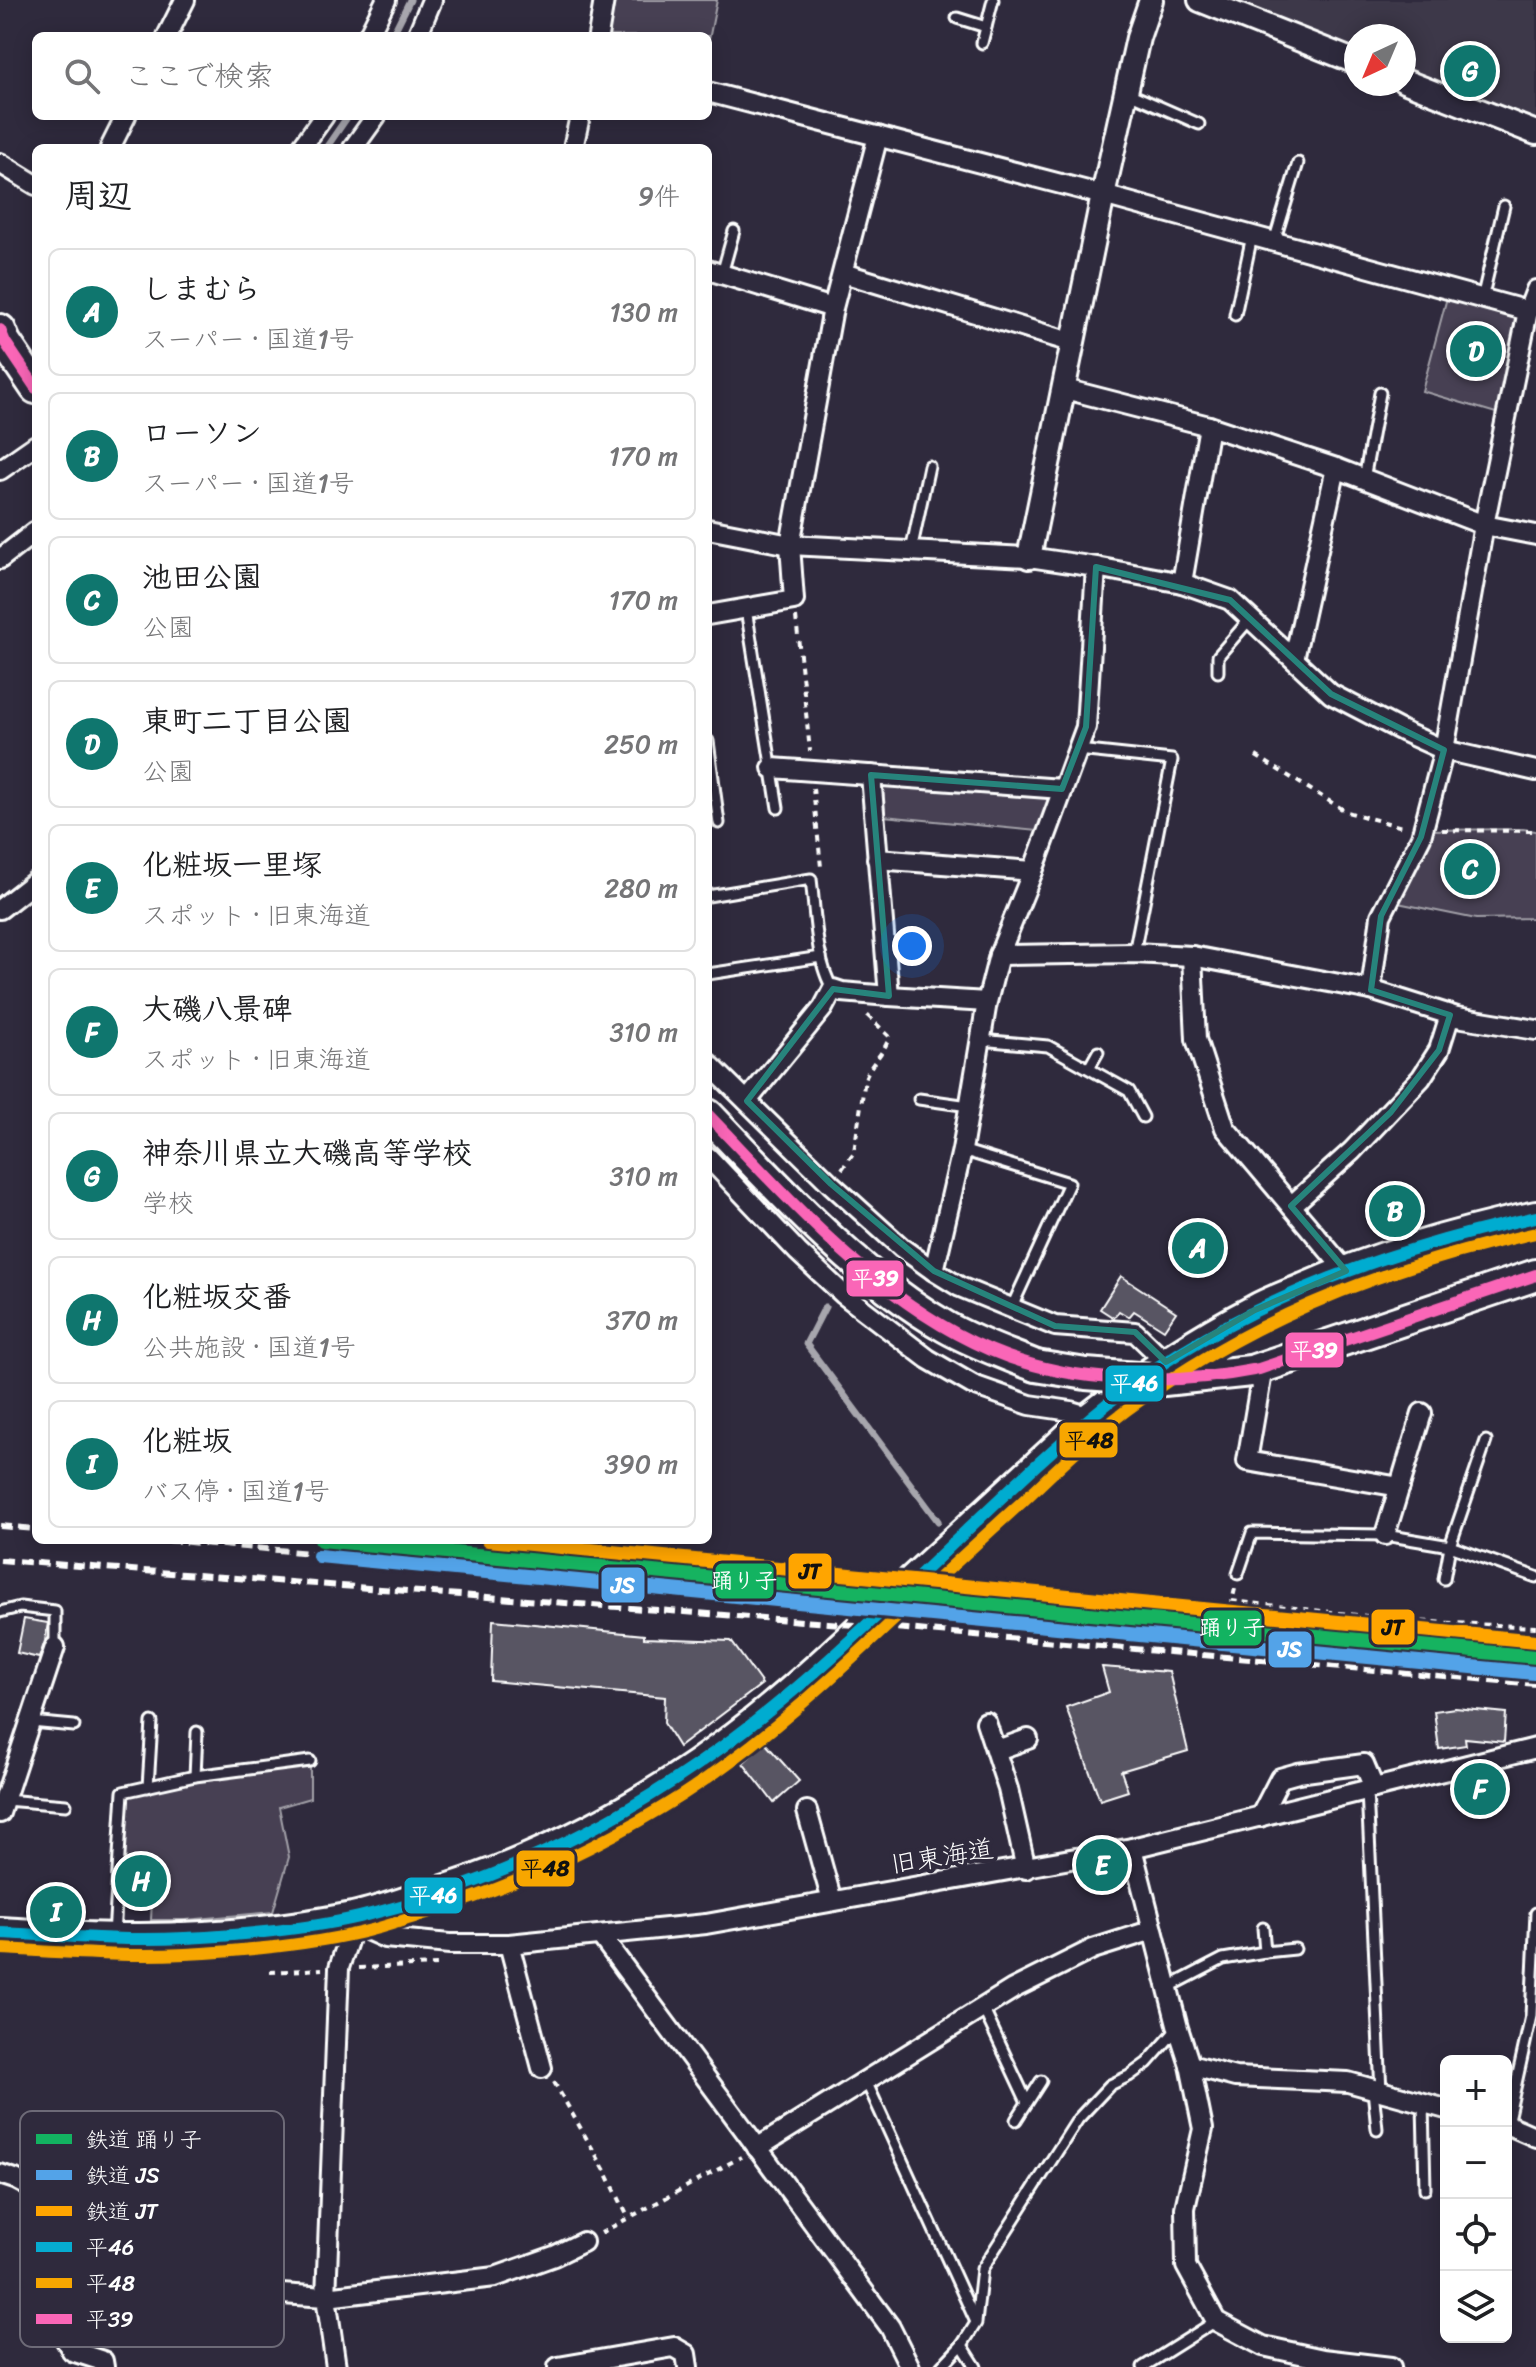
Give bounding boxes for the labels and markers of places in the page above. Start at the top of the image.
pin: G [1444,41,1496,101]
pin: D [1450,321,1502,381]
pin: C [1444,839,1496,899]
pin: B [1369,1181,1421,1241]
pin: A [1172,1218,1224,1278]
pin: F [1454,1759,1506,1819]
pin: E [1076,1835,1128,1895]
pin: H [115,1851,167,1911]
pin: I [30,1882,82,1942]

